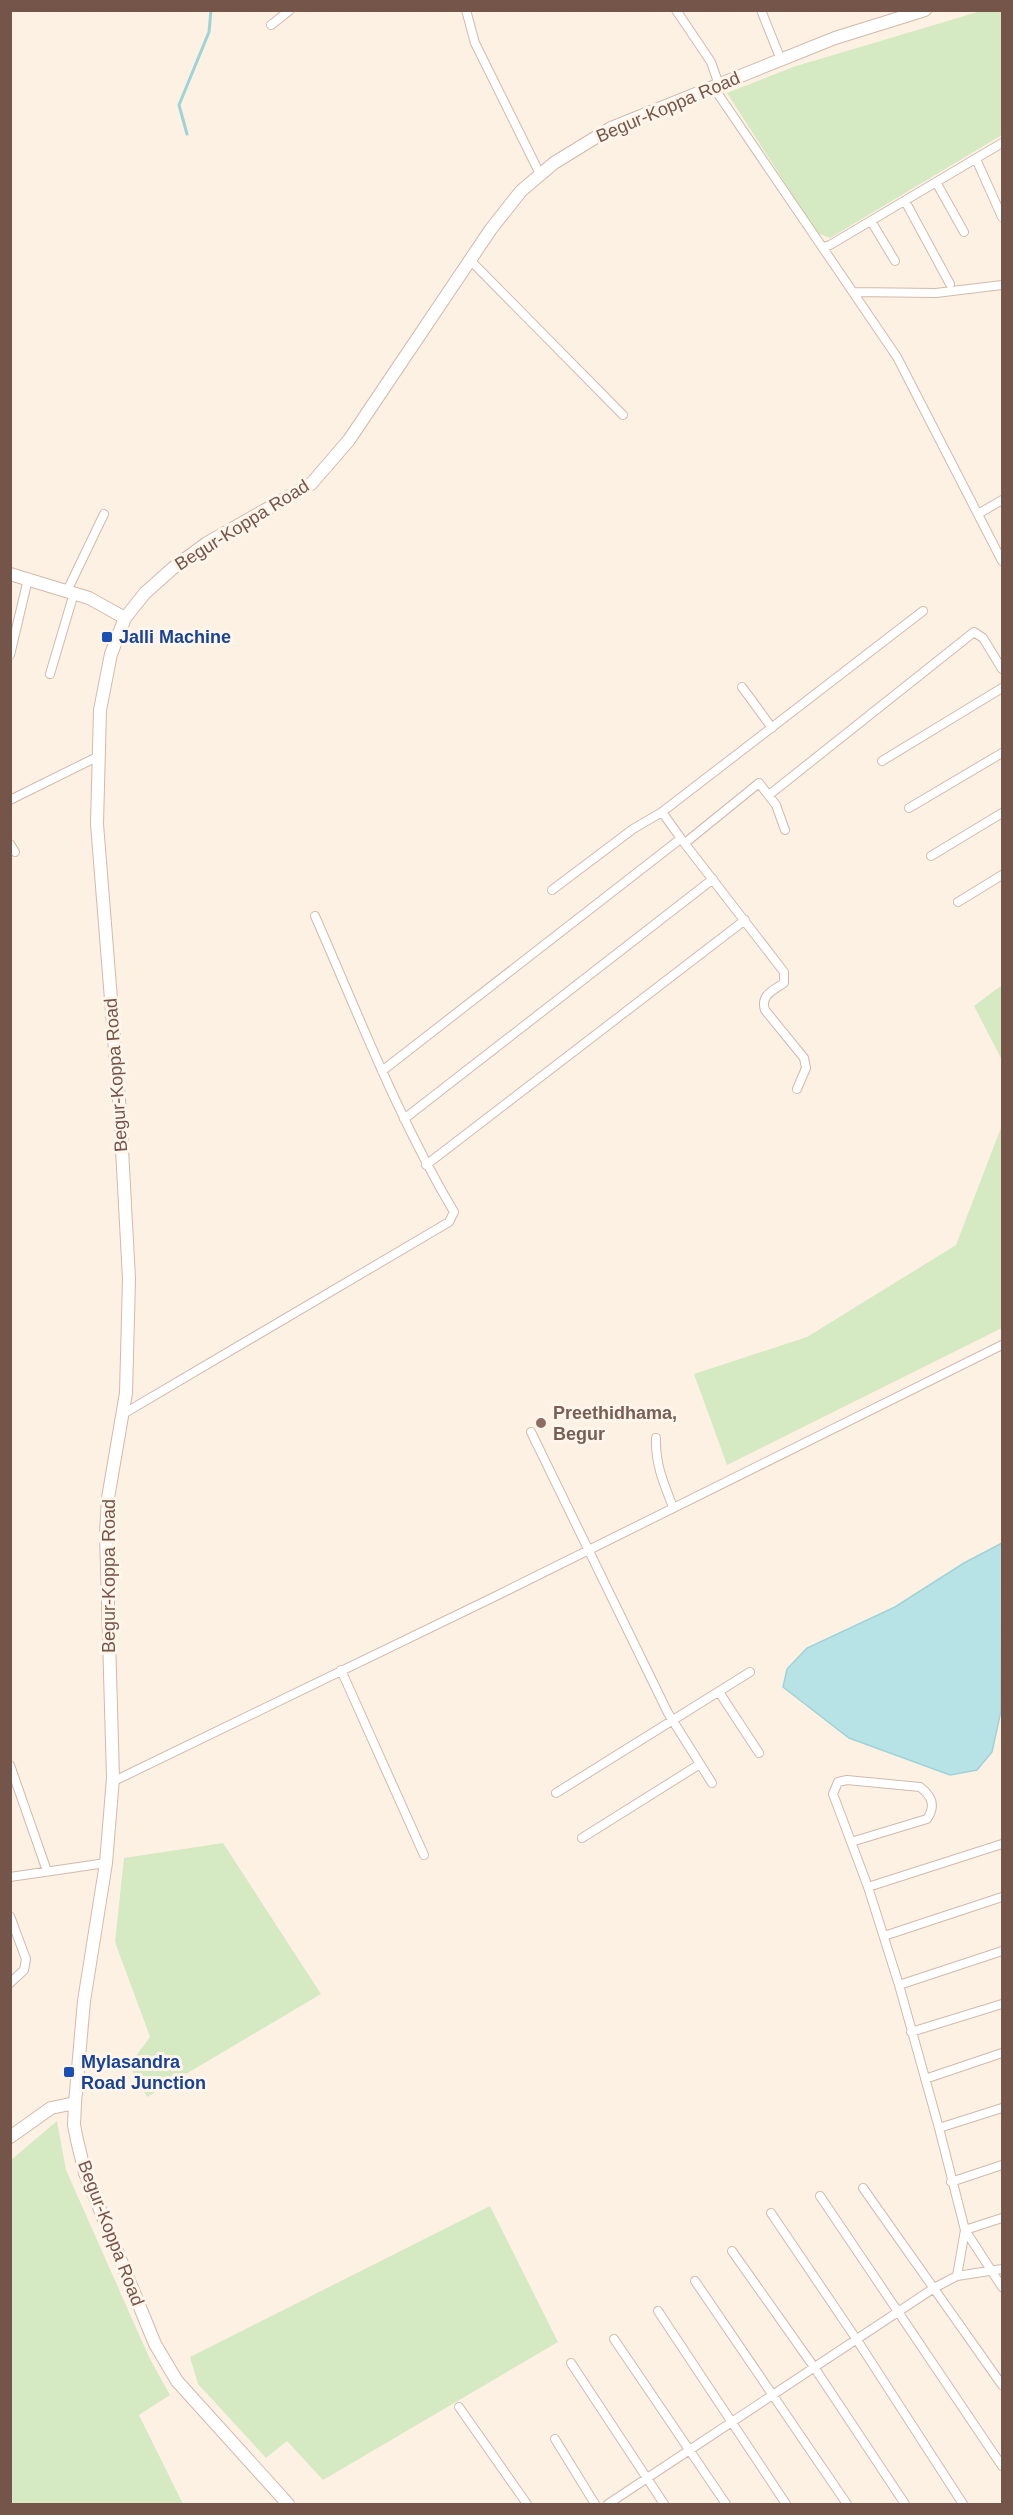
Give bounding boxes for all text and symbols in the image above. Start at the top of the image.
street label: Begur-Koppa Road [593,68,743,146]
street label: Begur-Koppa Road [171,476,313,574]
place label: Jalli Machine [119,627,231,647]
marker: Jalli Machine [100,630,114,644]
street label: Begur-Koppa Road [101,997,131,1153]
place label: Preethidhama, Begur [553,1403,677,1444]
marker: Preethidhama, Begur [534,1416,548,1430]
street label: Begur-Koppa Road [99,1499,119,1653]
place label: Mylasandra Road Junction [81,2052,206,2093]
marker: Mylasandra Road Junction [62,2065,76,2079]
street label: Begur-Koppa Road [74,2157,148,2309]

